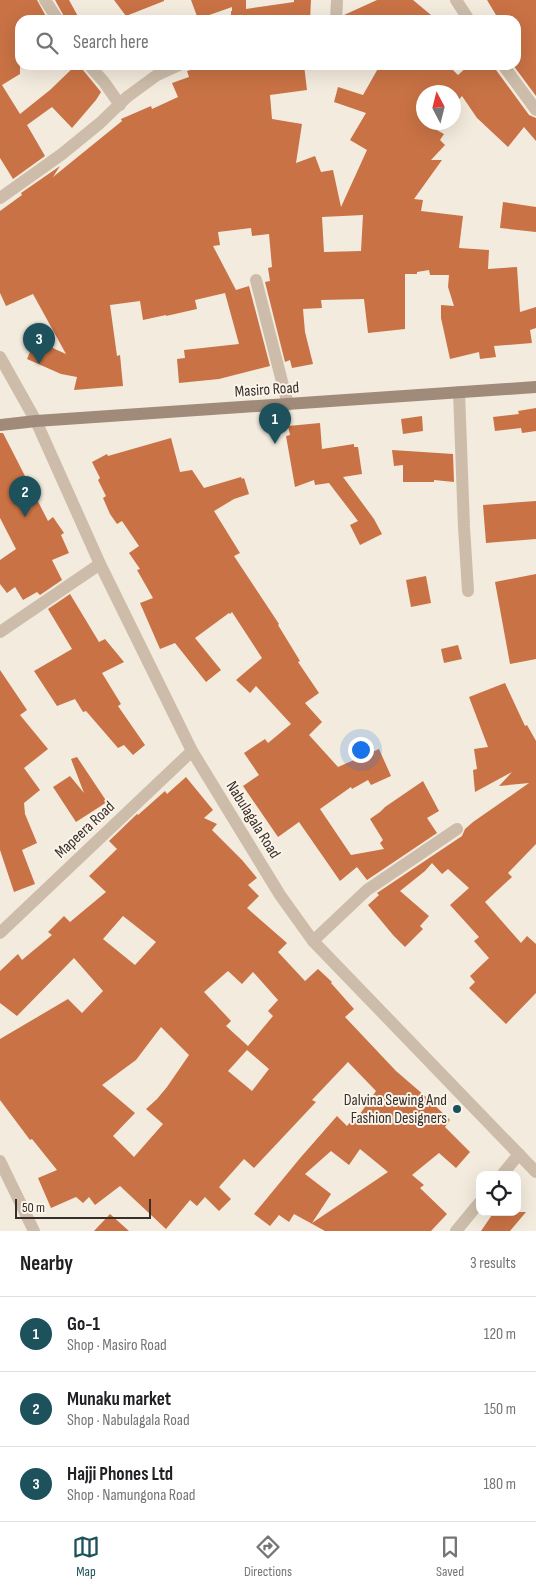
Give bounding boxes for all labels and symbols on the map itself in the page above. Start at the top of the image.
north arrow [416,85,461,130]
pin: 3 [23,323,55,364]
street label: Masiro Road [234,378,300,402]
pin: 1 [259,403,291,444]
pin: 2 [9,476,41,517]
your location [348,737,374,763]
street label: Nabulagala Road [222,778,284,862]
street label: Mapeera Road [51,798,119,862]
place label: Dalvina Sewing And Fashion Designers [344,1091,447,1128]
marker: Dalvina Sewing And Fashion Designers [451,1103,463,1115]
scale bar [15,1196,151,1219]

